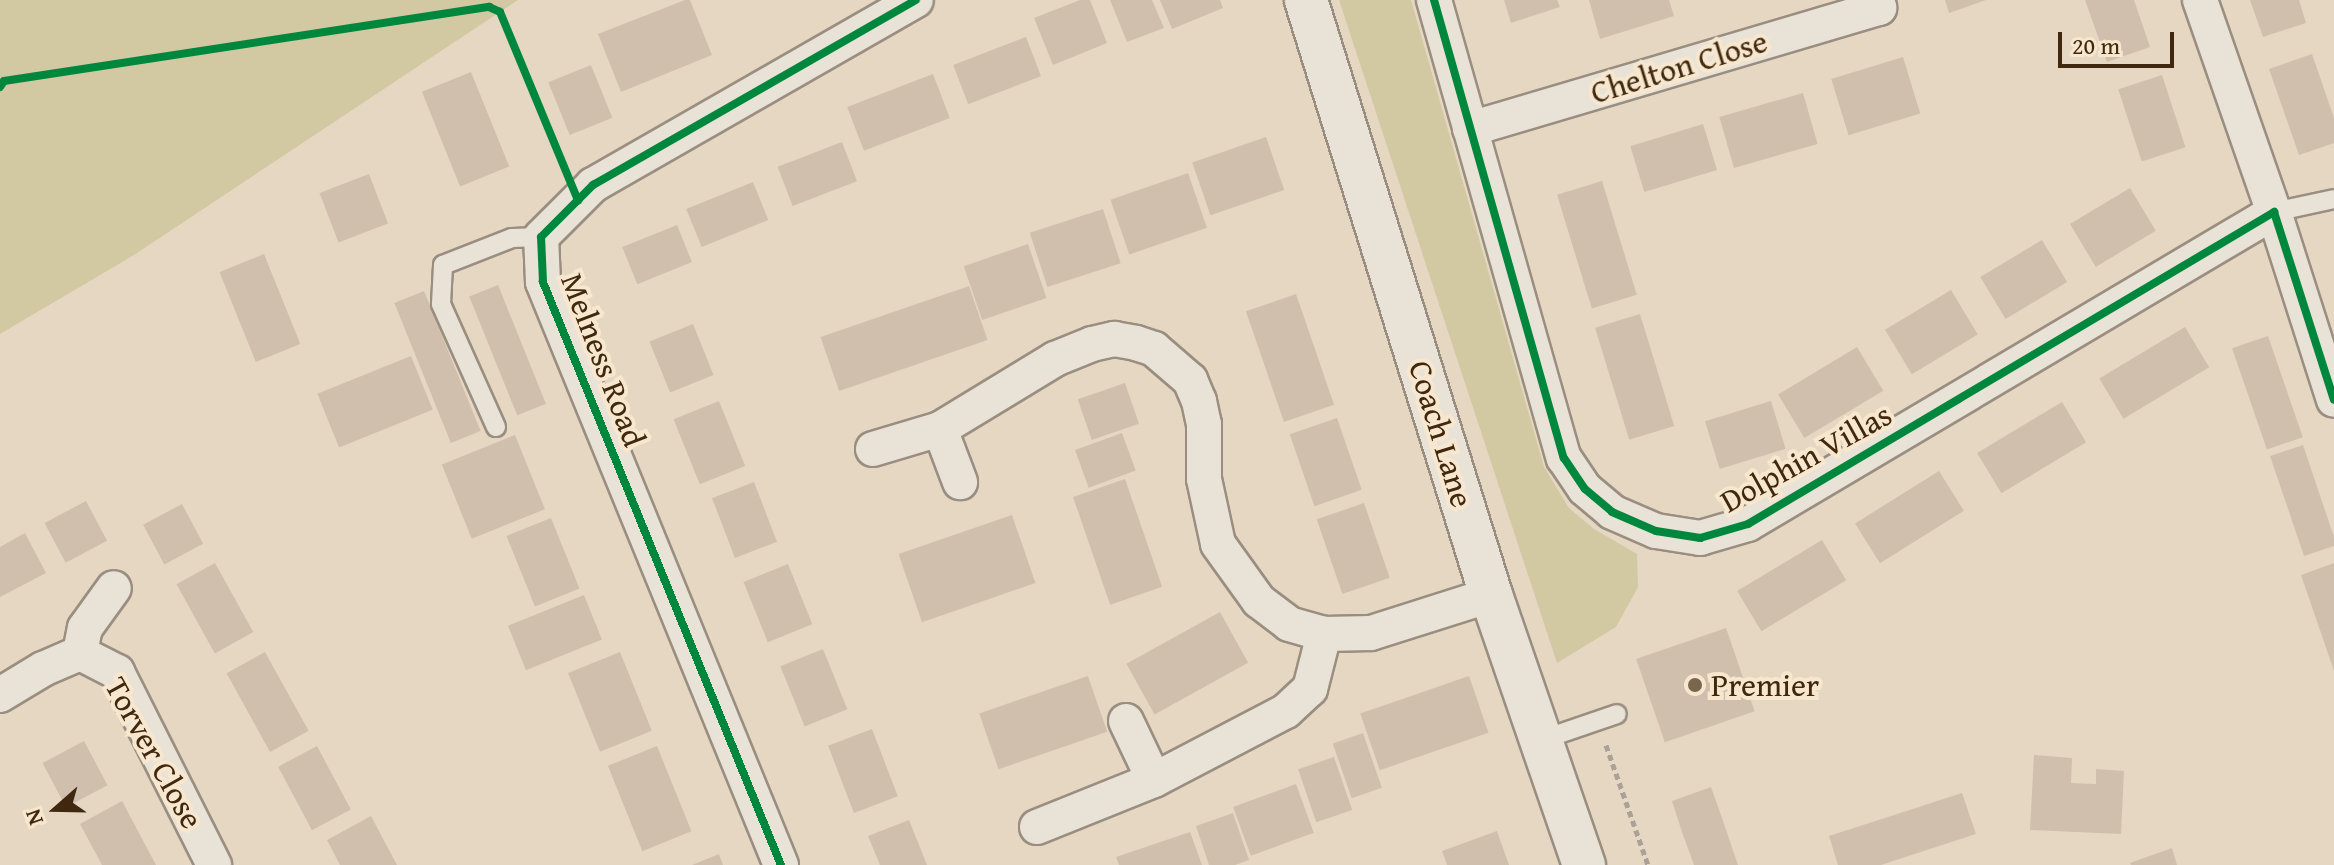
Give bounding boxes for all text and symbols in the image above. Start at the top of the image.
scale bar [2062,16,2178,66]
street label: Chelton Close [1586,22,1772,112]
text: 20 m [2072,28,2120,63]
street label: Melness Road [552,268,654,452]
street label: Coach Lane [1401,356,1481,512]
street label: Dolphin Villas [1714,395,1898,521]
place label: Premier [1711,666,1819,704]
street label: Torver Close [97,671,211,835]
marker: Premier [1686,676,1704,694]
north arrow [16,769,96,849]
text: N [16,805,51,830]

